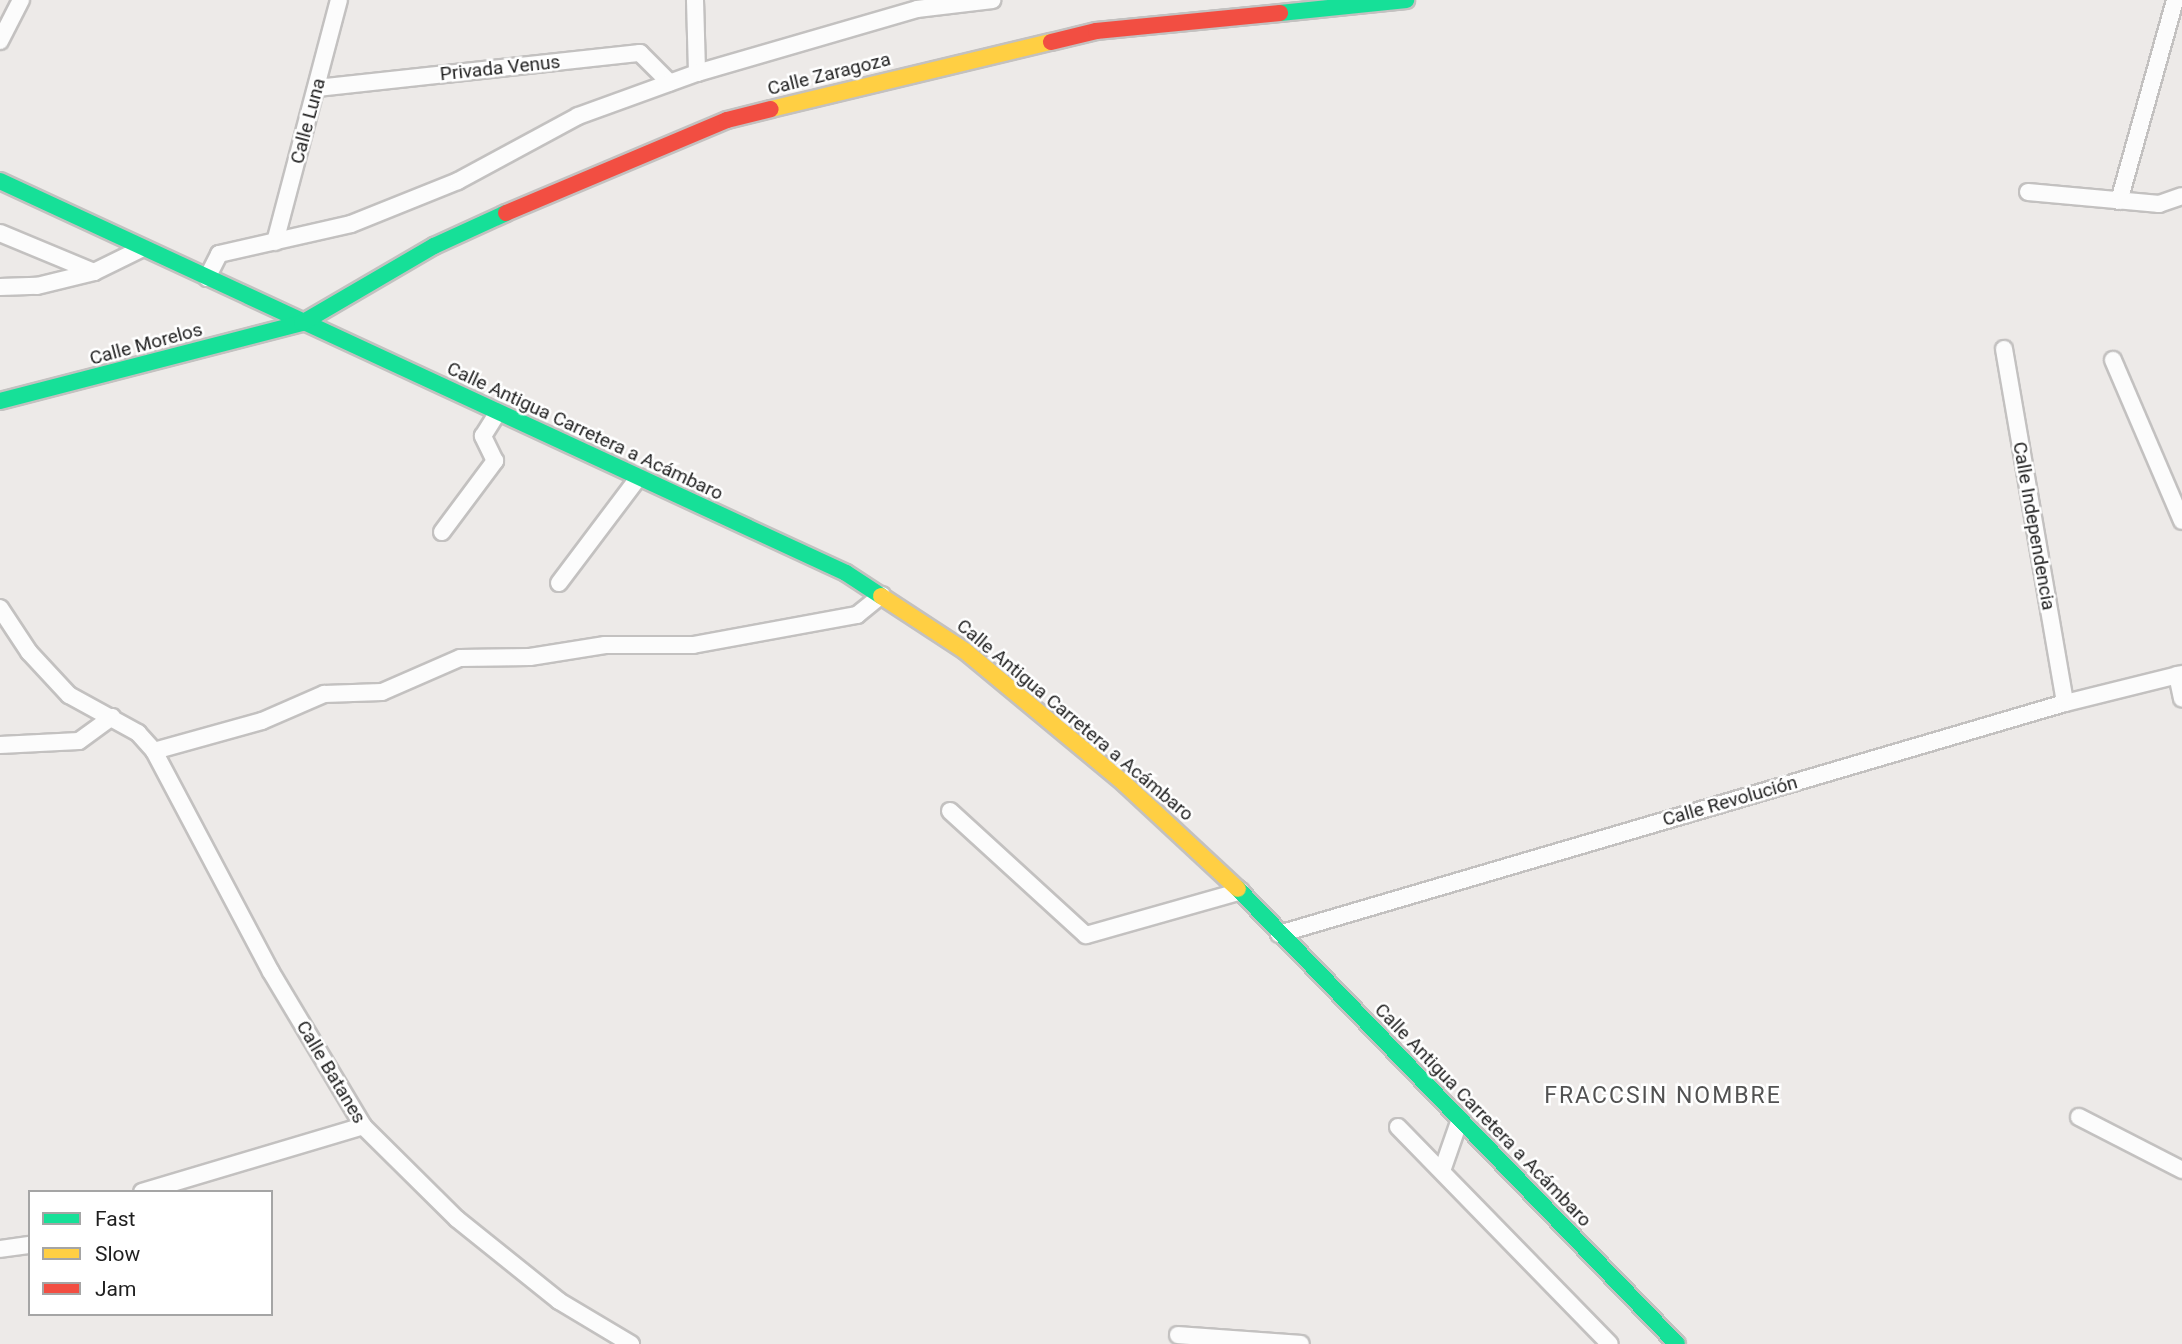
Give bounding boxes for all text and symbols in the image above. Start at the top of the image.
street label: Calle Zaragoza [765,48,893,100]
street label: Privada Venus [439,50,561,86]
street label: Calle Luna [286,76,330,166]
street label: Calle Morelos [87,318,205,370]
street label: Calle Antigua Carretera a Acámbaro [443,357,727,505]
street label: Calle Independencia [2008,440,2060,612]
street label: Calle Antigua Carretera a Acámbaro [952,614,1198,826]
street label: Calle Revolución [1660,771,1800,831]
street label: Calle Antigua Carretera a Acámbaro [1370,998,1596,1232]
street label: Calle Batanes [291,1016,371,1128]
district label: FRACCSIN NOMBRE [1546,1082,1780,1110]
legend [28,1190,273,1316]
text: Fast [95,1207,135,1231]
text: Slow [95,1242,140,1266]
text: Jam [95,1277,136,1301]

